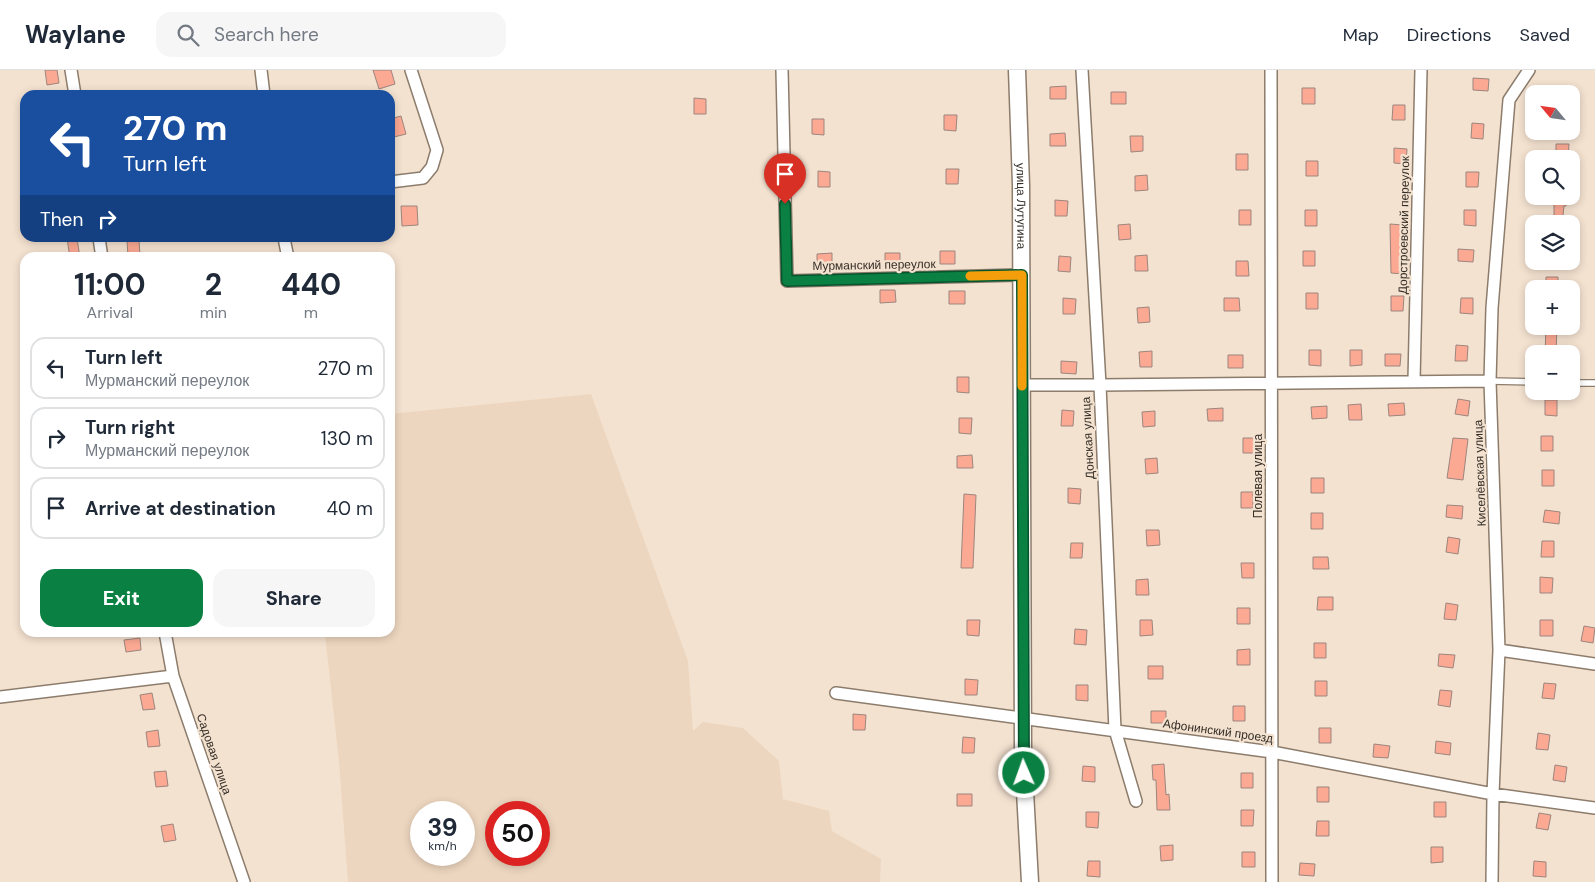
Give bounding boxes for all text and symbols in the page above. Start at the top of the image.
search box [156,12,506,57]
text: Waylane [25,19,126,50]
icon: search [174,21,202,49]
text: Search here [214,22,319,47]
text: Map [1343,23,1379,47]
text: Directions [1407,23,1492,47]
text: Saved [1520,23,1570,47]
north arrow [1525,85,1580,140]
map controls [1525,85,1580,400]
text: 270 m [123,105,227,151]
icon: left [40,110,105,175]
text: Turn left [123,149,207,178]
button: search [1525,150,1580,205]
pin [764,153,806,204]
street label: Дорстроевский переулок [1395,155,1413,294]
icon: arrive [771,160,799,188]
street label: улица Лутугина [1012,163,1029,249]
icon: right [93,205,121,233]
text: Then [40,207,83,232]
button: layers [1525,215,1580,270]
street label: Мурманский переулок [812,256,936,274]
text: 11:00 [74,265,146,304]
text: 2 [205,265,222,304]
text: 440 [281,265,341,304]
button: + [1525,280,1580,335]
text: Arrival [87,302,133,323]
text: min [200,302,227,323]
text: m [304,302,318,323]
text: Turn left [85,345,163,370]
button: − [1525,345,1580,400]
icon: left [42,354,70,382]
text: 270 m [318,356,373,381]
text: Мурманский переулок [85,370,249,391]
street label: Донская улица [1078,396,1098,480]
text: Turn right [85,415,175,440]
street label: Киселёвская улица [1470,419,1490,527]
icon: right [42,424,70,452]
text: 130 m [321,426,373,451]
street label: Полевая улица [1250,434,1266,518]
text: Мурманский переулок [85,440,249,461]
icon: arrive [42,494,70,522]
text: Arrive at destination [85,496,276,521]
text: 40 m [326,496,373,521]
button: Exit [40,569,203,627]
button: Share [213,569,375,627]
street label: Садовая улица [193,711,235,797]
street label: Афонинский проезд [1162,715,1274,747]
position arrow [997,746,1049,798]
speed limit sign: 50 [485,801,550,866]
text: 39 [427,811,458,844]
text: km/h [428,838,457,854]

